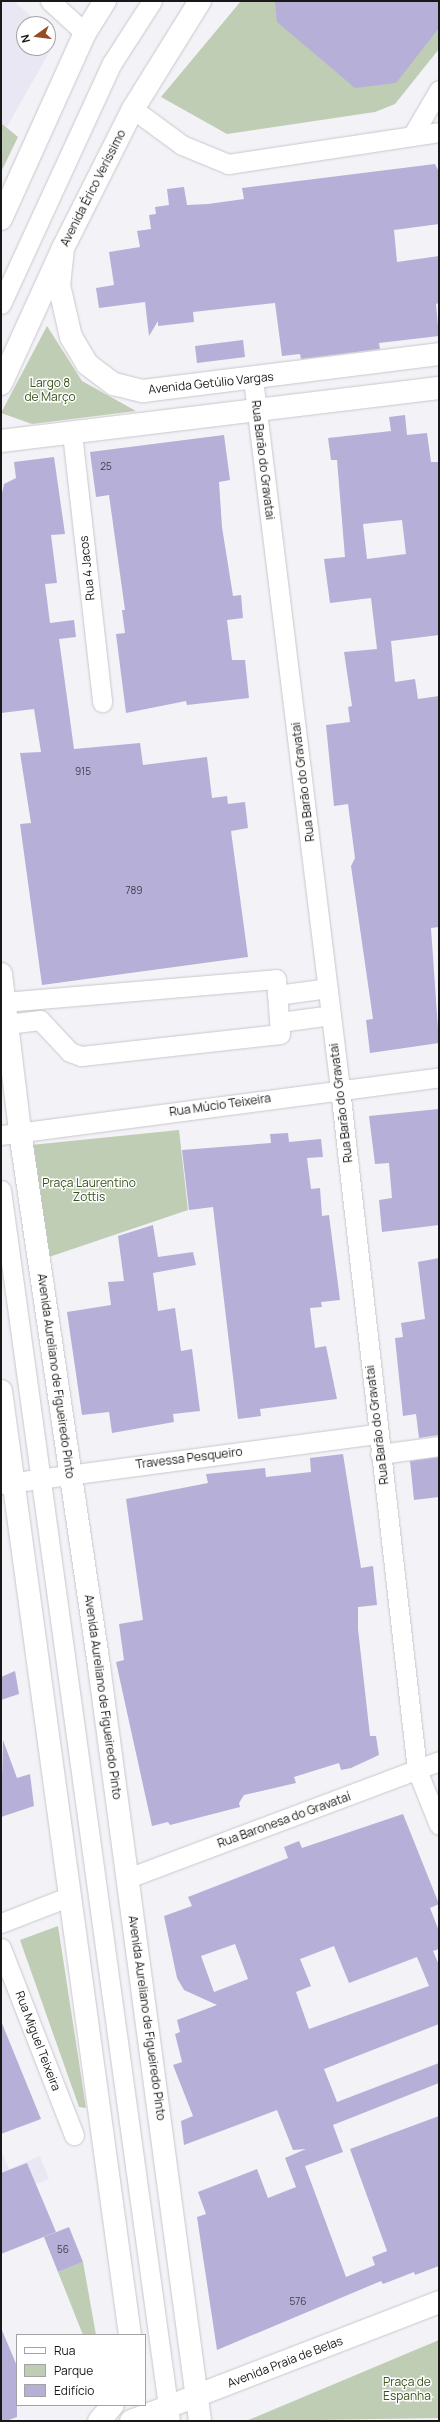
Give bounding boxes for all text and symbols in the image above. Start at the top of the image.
north arrow [16,16,56,56]
text: N [17,33,33,44]
street label: Avenida Érico Veríssimo [57,127,129,249]
street label: Avenida Getúlio Vargas [148,369,274,397]
park label: Largo 8 de Março [24,376,76,404]
street label: Rua Barão do Gravatai [249,399,277,521]
house number: 25 [100,461,112,473]
street label: Rua 4 Jacos [76,535,98,601]
street label: Rua Barão do Gravatai [289,721,317,843]
house number: 915 [75,766,91,778]
house number: 789 [125,885,143,897]
street label: Rua Barão do Gravatai [327,1042,355,1164]
street label: Rua Múcio Teixeira [168,1091,272,1119]
park label: Praça Laurentino Zottis [42,1176,136,1204]
street label: Avenida Aureliano de Figueiredo Pinto [34,1273,78,1479]
street label: Rua Barão do Gravatai [363,1364,391,1486]
street label: Travessa Pesqueiro [135,1444,243,1472]
street label: Avenida Aureliano de Figueiredo Pinto [81,1594,125,1800]
street label: Rua Baronesa do Gravataí [215,1789,353,1851]
street label: Avenida Aureliano de Figueiredo Pinto [125,1915,169,2121]
street label: Rua Miguel Teixeira [12,1989,64,2093]
house number: 56 [57,2244,69,2256]
house number: 576 [290,2296,306,2308]
street label: Avenida Praia de Belas [225,2333,345,2391]
legend [16,2334,146,2406]
text: Rua [54,2342,75,2359]
text: Parque [54,2362,93,2379]
park label: Praça de Espanha [383,2375,431,2403]
text: Edifício [54,2382,94,2399]

